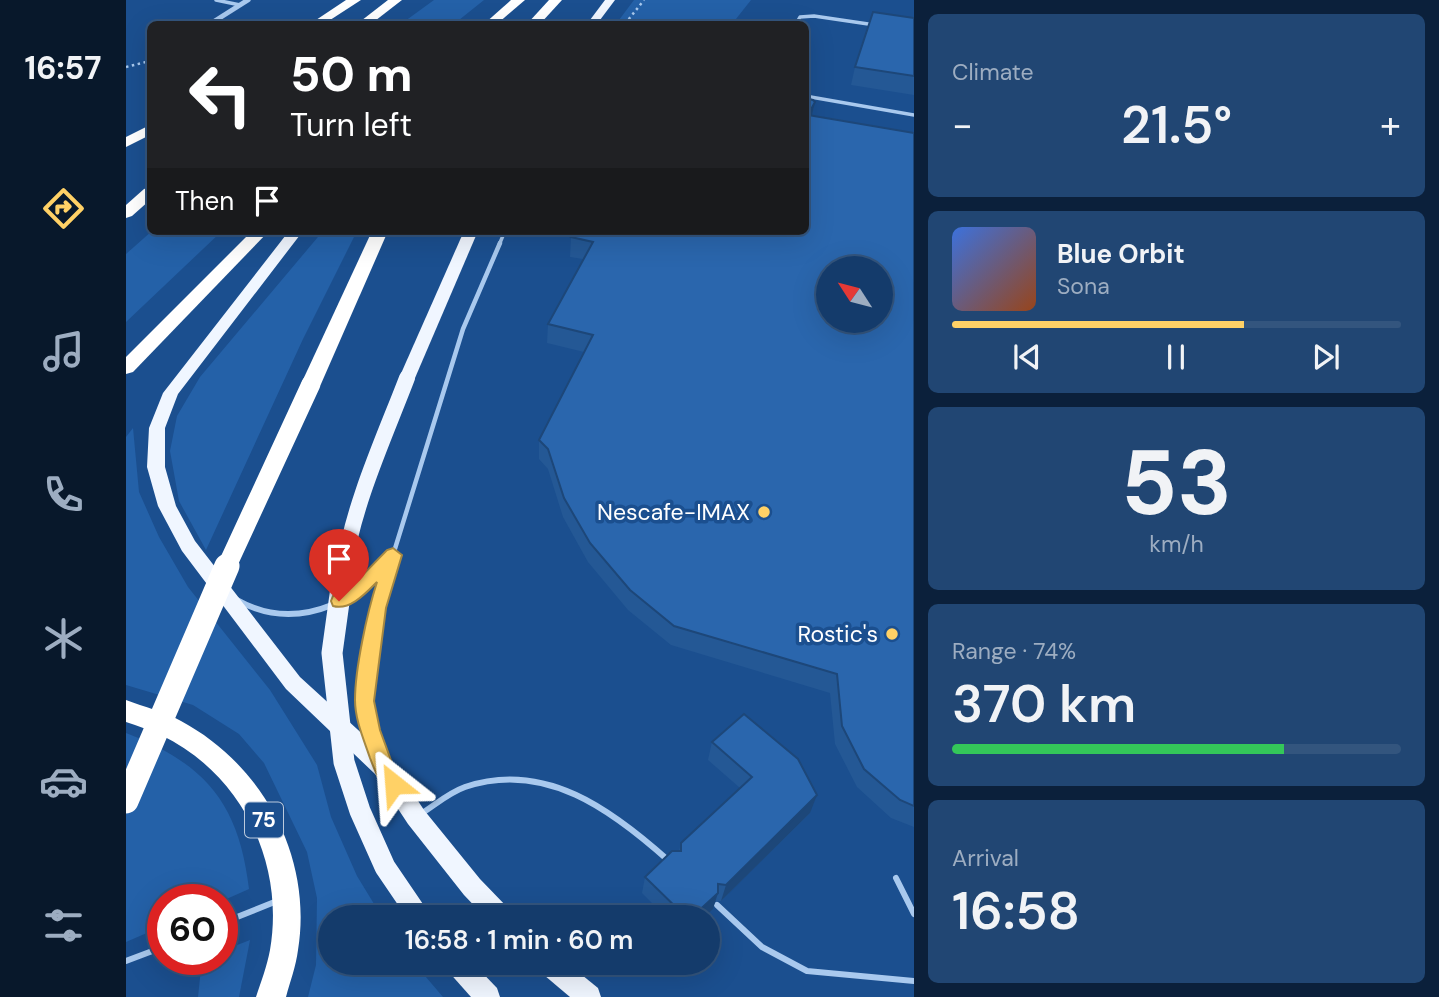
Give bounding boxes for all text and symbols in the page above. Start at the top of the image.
text: 50 m [290,42,413,106]
text: 16:57 [25,47,101,89]
icon: left [175,49,266,140]
text: Climate [952,57,1034,87]
text: 21.5° [1121,91,1232,159]
text: − [952,100,973,150]
text: + [1380,100,1401,150]
text: Turn left [290,104,412,146]
icon: arrive [248,182,286,220]
icon: directions [39,184,88,233]
text: Then [175,184,234,218]
text: Blue Orbit [1057,237,1185,271]
north arrow [816,256,892,332]
map controls [816,256,893,333]
text: Sona [1057,271,1110,301]
icon: music [39,327,88,376]
icon: previous [1008,338,1046,376]
icon: pause [1157,338,1195,376]
icon: next [1307,338,1345,376]
text: 53 [1121,424,1232,542]
icon: phone [39,470,88,519]
place label: Nescafe-IMAX [597,497,750,527]
marker: Nescafe-IMAX [756,504,772,520]
pin [309,529,369,601]
text: km/h [1149,529,1204,559]
icon: arrive [320,540,358,578]
icon: climate [39,614,88,663]
place label: Rostic's [797,619,878,649]
marker: Rostic's [884,626,900,642]
text: Range · 74% [952,636,1076,666]
text: 370 km [952,670,1136,738]
position arrow [357,747,431,821]
icon: car [39,757,88,806]
road number: 75 [245,802,283,838]
text: Arrival [952,843,1019,873]
text: 16:58 [952,877,1080,945]
speed limit sign: 60 [147,884,238,975]
icon: filters [39,901,88,950]
text: 16:58 · 1 min · 60 m [405,923,633,957]

